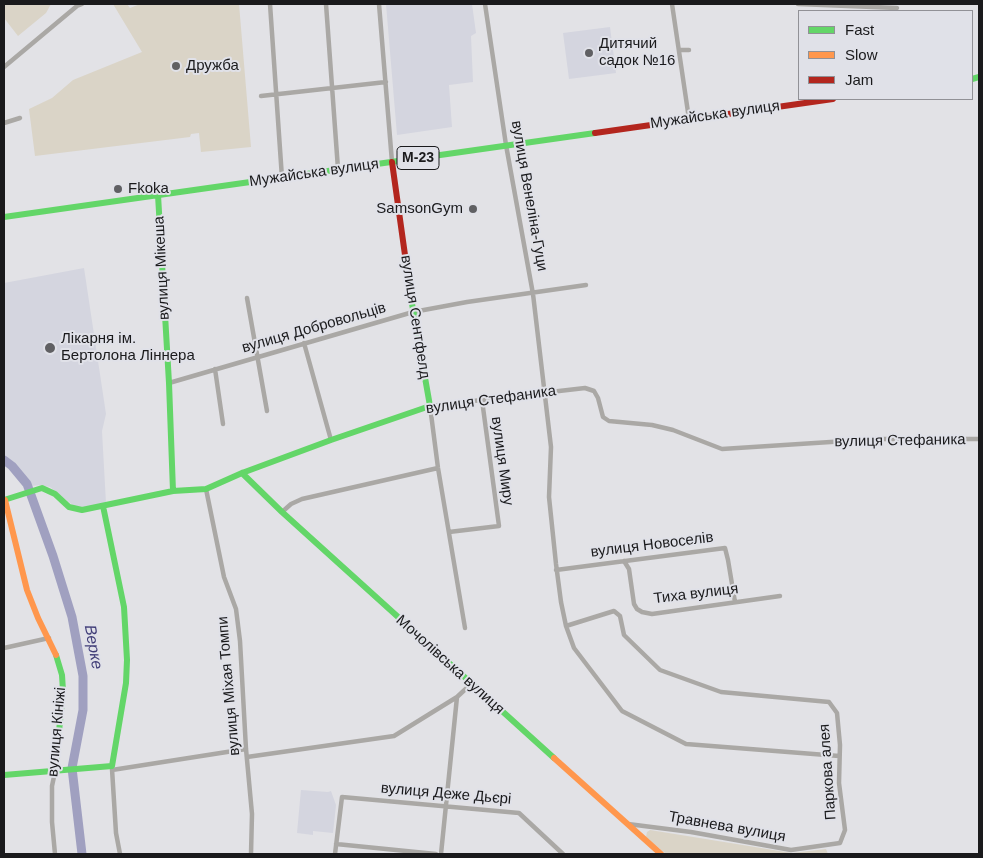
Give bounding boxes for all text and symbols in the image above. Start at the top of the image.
legend [798,10,973,100]
text: Fast [845,21,874,38]
place label: Дитячий садок №16 [599,35,675,70]
text: Slow [845,46,878,63]
marker: Дитячий садок №16 [583,47,595,59]
place label: Дружба [186,57,239,75]
marker: Дружба [170,60,182,72]
text: Jam [845,71,873,88]
street label: Мужайська вулиця [649,97,781,133]
street label: вулиця Венеліна-Гуци [507,119,551,273]
road number: М-23 [397,146,439,170]
street label: Мужайська вулиця [248,155,380,191]
place label: Fkoka [128,180,169,198]
marker: Fkoka [112,183,124,195]
place label: SamsonGym [376,200,463,218]
marker: SamsonGym [467,203,479,215]
street label: вулиця Мікеша [150,216,174,320]
street label: вулиця Сентфелд [396,254,434,380]
street label: вулиця Добровольців [240,299,388,357]
place label: Лікарня ім. Бертолона Ліннера [61,330,195,365]
marker: Лікарня ім. Бертолона Ліннера [43,341,57,355]
street label: вулиця Стефаника [425,382,557,418]
street label: вулиця Миру [487,415,517,507]
street label: вулиця Стефаника [834,431,966,451]
street label: вулиця Новоселів [590,529,714,561]
street label: Тиха вулиця [653,580,739,608]
street label: Мочолівська вулиця [392,612,508,718]
street label: вулиця Міхая Томпи [214,616,244,756]
water label: Верке [80,623,106,671]
street label: вулиця Кініжі [44,686,70,778]
street label: Паркова алея [816,723,840,821]
street label: вулиця Деже Дьєрі [380,779,512,809]
street label: Травнева вулиця [667,808,787,846]

